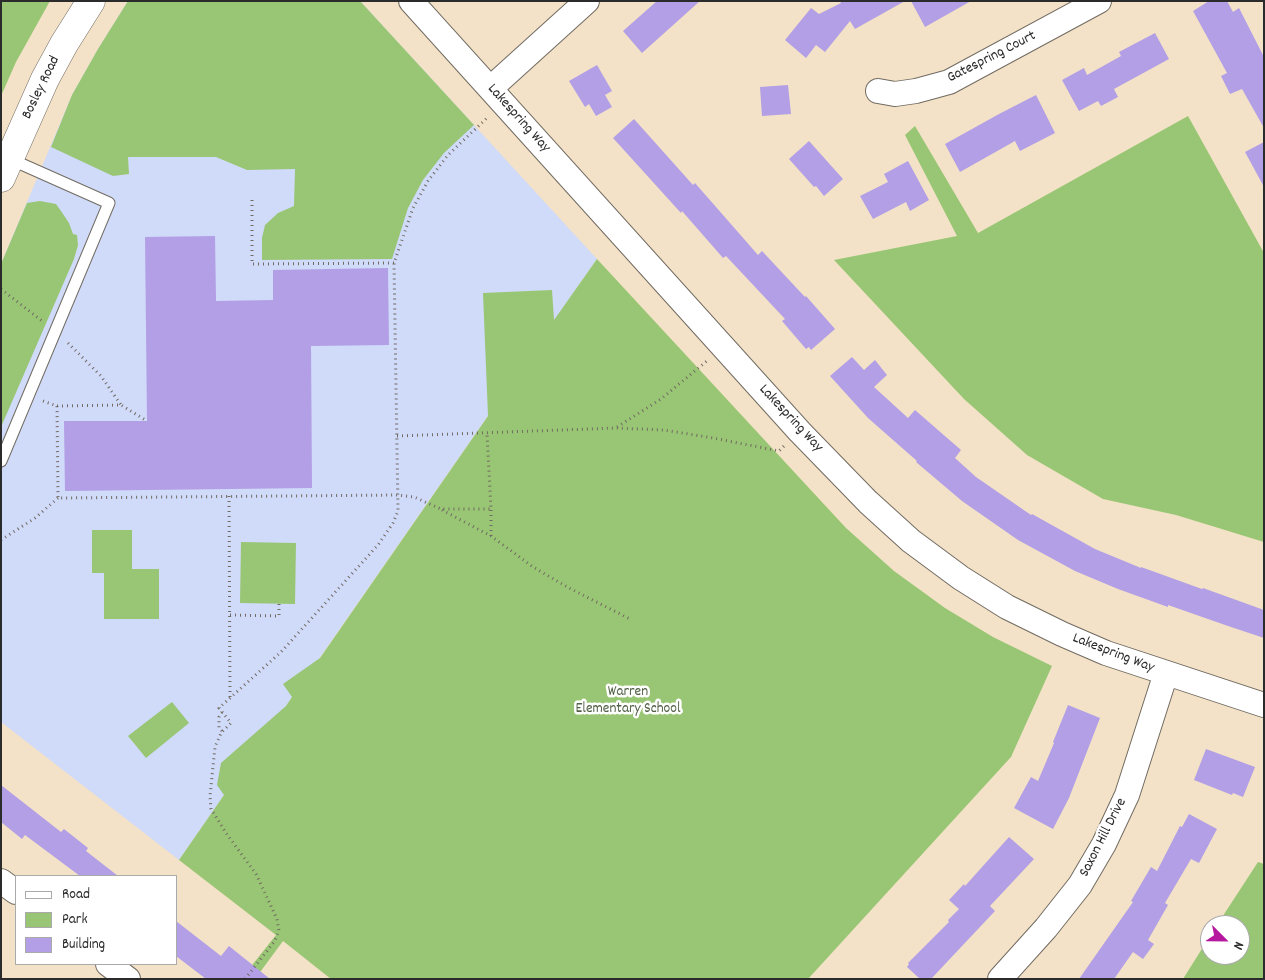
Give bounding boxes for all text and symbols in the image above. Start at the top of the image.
street label: Gatespring Court [945,28,1039,88]
street label: Bosley Road [19,54,65,122]
street label: Lakespring Way [483,81,553,157]
street label: Lakespring Way [754,381,826,457]
street label: Lakespring Way [1070,630,1156,678]
park label: Warren Elementary School [576,684,680,719]
street label: Saxon Hill Drive [1076,796,1132,880]
legend [15,875,178,965]
text: Road [62,884,90,906]
text: Park [62,909,88,931]
north arrow [1200,915,1250,965]
text: Building [62,934,105,956]
text: N [1227,938,1248,953]

